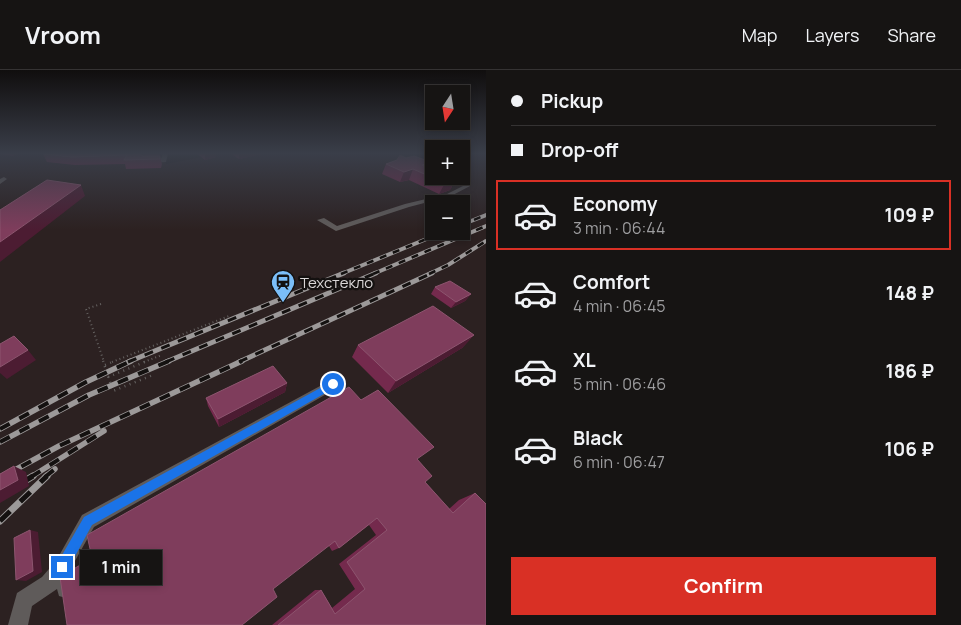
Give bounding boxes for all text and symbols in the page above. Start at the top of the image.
text: Vroom [25,18,101,51]
text: Map [742,23,777,47]
text: Layers [805,23,859,47]
text: Share [887,23,936,47]
north arrow [425,85,470,130]
map controls [425,85,470,240]
text: Pickup [541,88,603,114]
text: Drop-off [541,137,618,163]
button: + [425,140,470,185]
text: Economy [573,191,657,217]
icon: car [513,193,558,238]
button: − [425,195,470,240]
text: 109 ₽ [885,202,934,228]
text: 3 min · 06:44 [573,217,665,239]
station icon: Техстекло [270,269,296,303]
text: Comfort [573,269,650,295]
icon: car [513,271,558,316]
place label: Техстекло [300,272,373,293]
text: 148 ₽ [886,280,934,306]
text: 4 min · 06:45 [573,295,666,317]
text: XL [573,347,596,373]
icon: car [513,349,558,394]
text: 186 ₽ [885,358,934,384]
route start [322,373,344,395]
text: 5 min · 06:46 [573,373,666,395]
text: Black [573,425,622,451]
icon: car [513,427,558,472]
text: 106 ₽ [885,436,934,462]
text: 6 min · 06:47 [573,451,665,473]
callout: 1 min [80,550,162,584]
route end [51,556,73,578]
text: 1 min [101,556,141,578]
button: Confirm [511,557,936,615]

